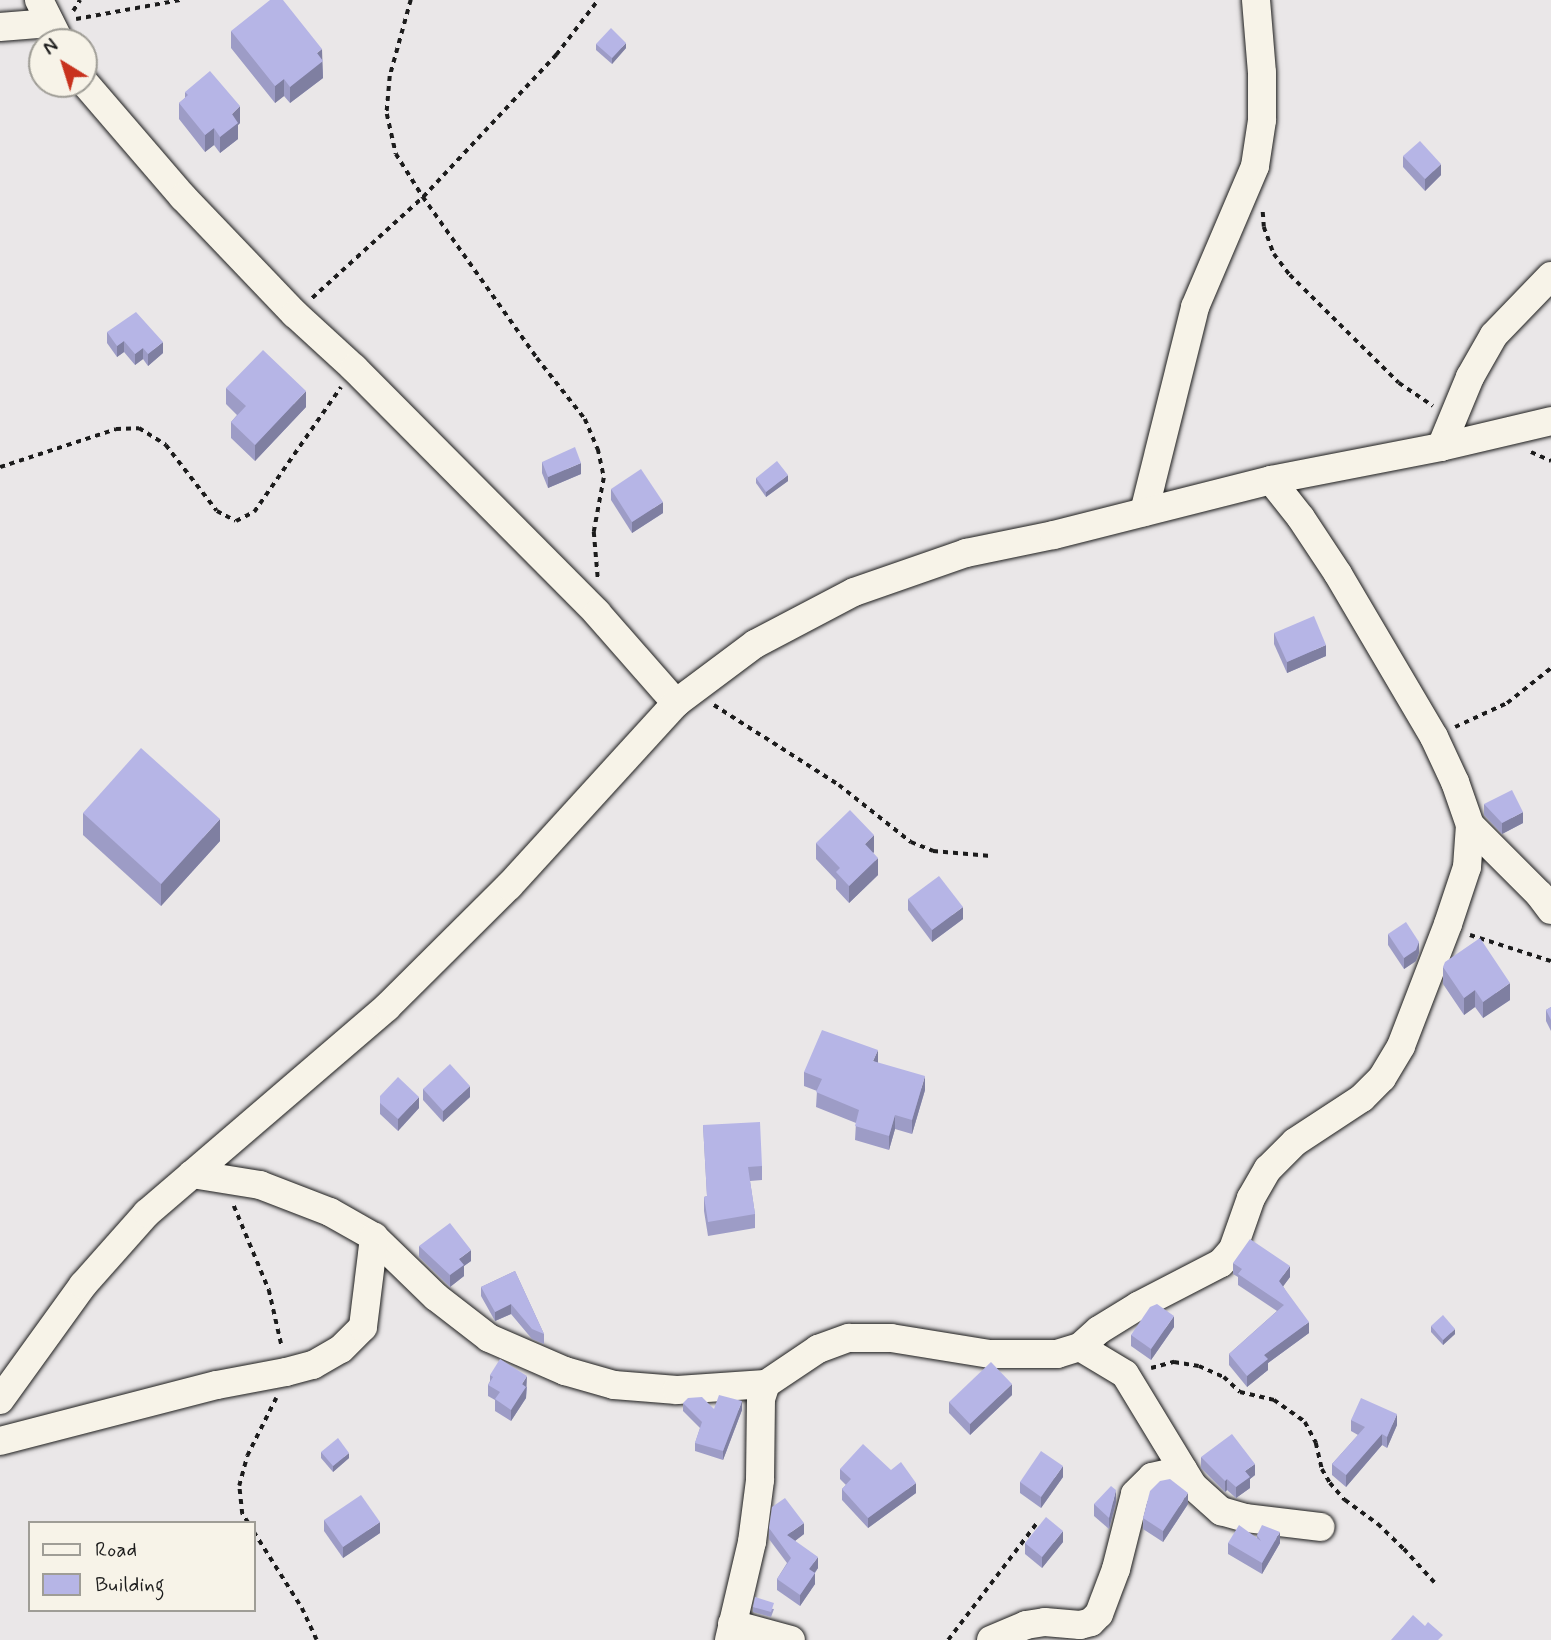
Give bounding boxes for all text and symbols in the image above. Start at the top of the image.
north arrow [28,28,98,98]
text: N [38,34,64,61]
legend [28,1521,256,1612]
text: Road [95,1536,137,1564]
text: Building [95,1571,165,1599]

